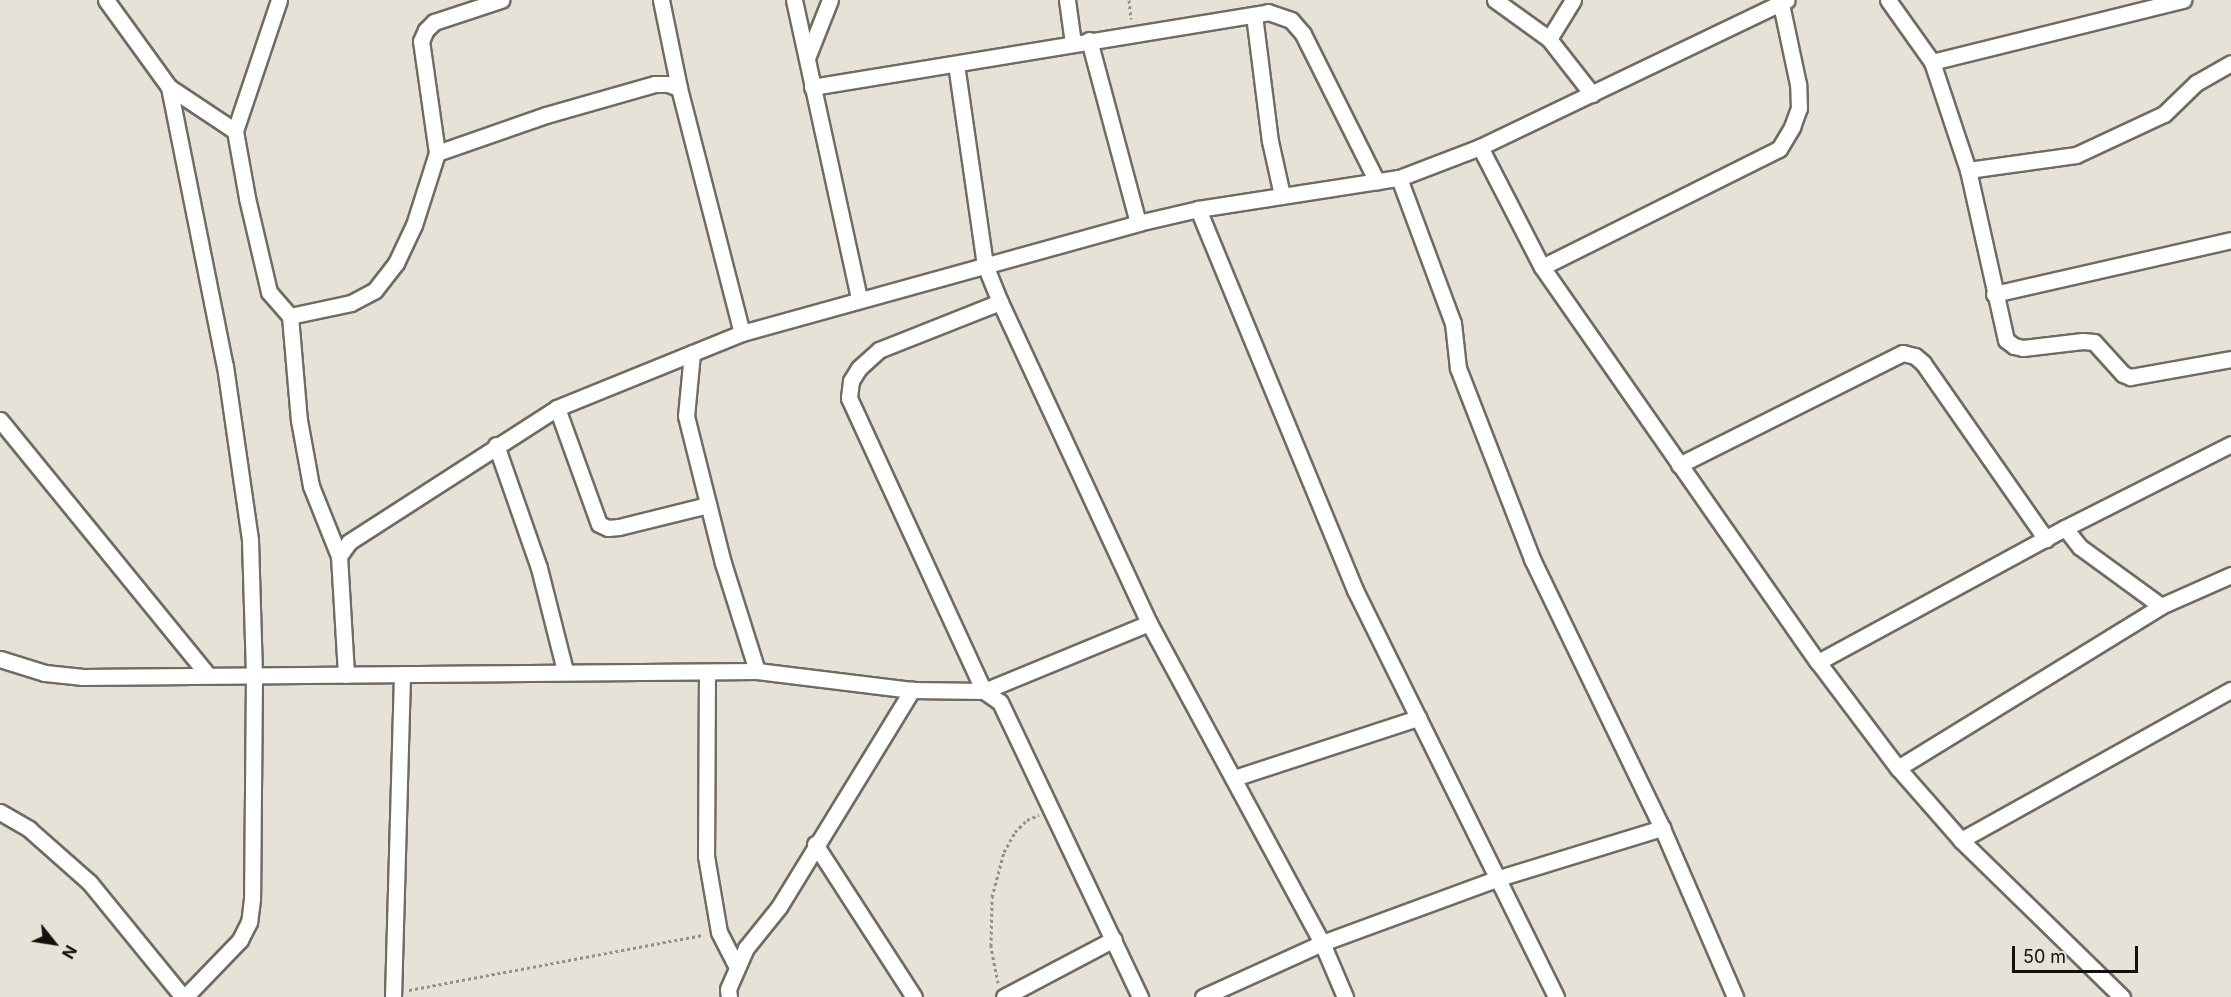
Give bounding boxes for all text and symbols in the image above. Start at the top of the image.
north arrow [24,913,84,973]
scale bar [2015,934,2141,972]
text: N [58,942,81,962]
text: 50 m [2023,946,2066,967]

